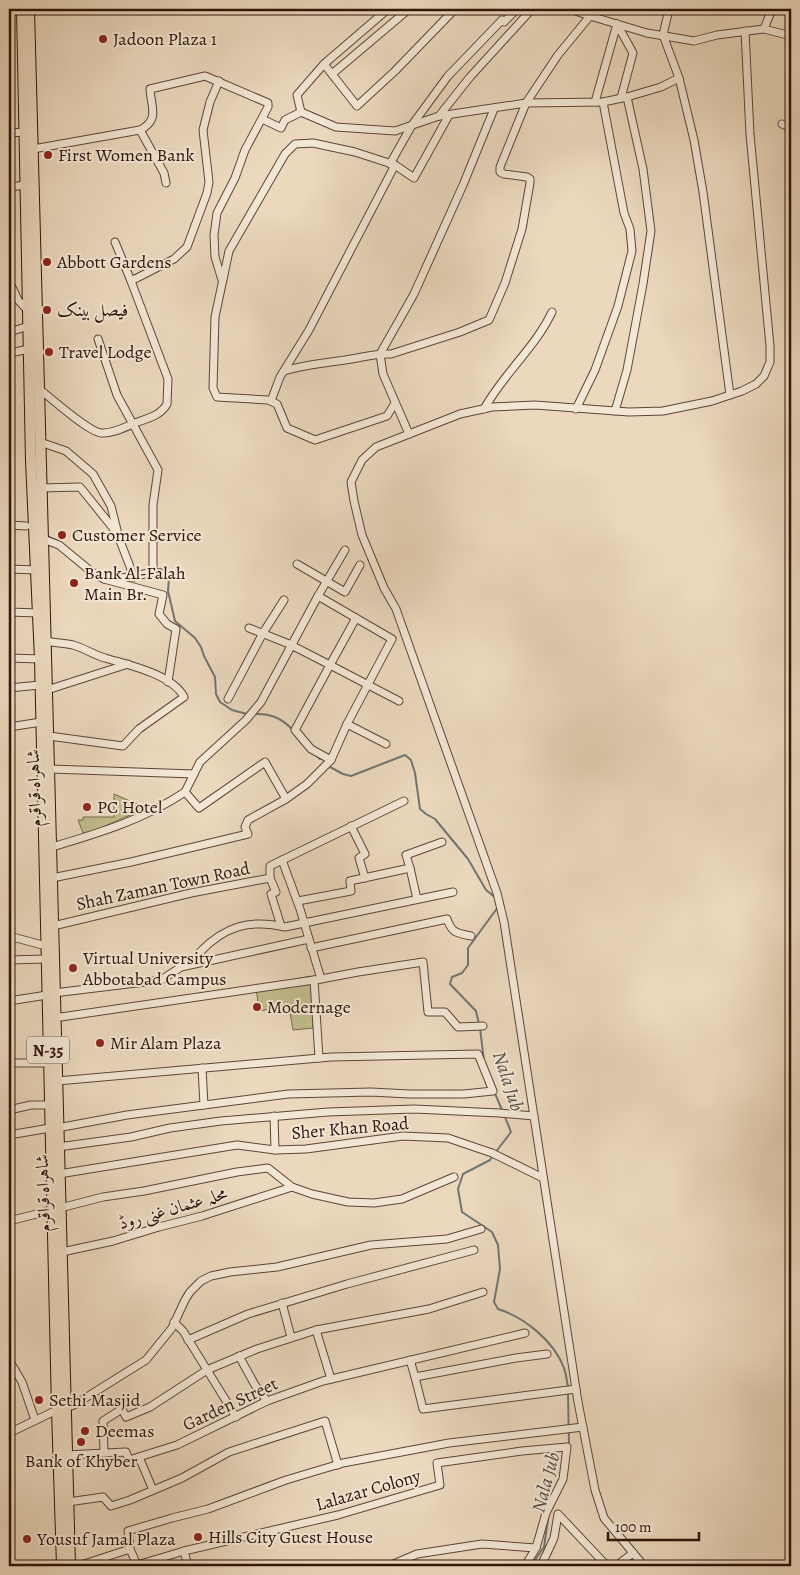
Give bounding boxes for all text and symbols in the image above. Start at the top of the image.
place label: Jadoon Plaza 1 [113,27,217,51]
marker: Jadoon Plaza 1 [97,33,109,45]
place label: First Women Bank [58,143,194,167]
marker: First Women Bank [42,149,54,161]
place label: Abbott Gardens [56,250,172,274]
marker: Abbott Gardens [41,256,53,268]
place label: فیصل بینک [57,298,128,323]
marker: فیصل بینک [41,304,53,316]
place label: Travel Lodge [59,340,152,364]
marker: Travel Lodge [43,346,55,358]
place label: Customer Service [72,523,202,547]
marker: Customer Service [56,529,68,541]
place label: Bank Al-Falah Main Br. [84,561,186,606]
marker: Bank Al-Falah Main Br. [68,577,80,589]
street label: شاہراہ قراقرم [21,749,51,827]
place label: PC Hotel [97,795,163,819]
marker: PC Hotel [81,801,93,813]
street label: Shah Zaman Town Road [74,856,252,916]
place label: Virtual University Abbotabad Campus [82,946,227,991]
marker: Virtual University Abbotabad Campus [67,962,79,974]
place label: Modernage [267,995,351,1019]
marker: Modernage [251,1001,263,1013]
place label: Mir Alam Plaza [110,1031,222,1055]
road number: N-35 [27,1036,69,1064]
marker: Mir Alam Plaza [94,1037,106,1049]
water label: Nala Jub [486,1048,530,1115]
street label: Sher Khan Road [290,1111,410,1145]
street label: شاہراہ قراقرم [30,1154,60,1232]
street label: محلہ عثمان غنی روڈ [116,1181,231,1236]
street label: Garden Street [179,1371,281,1437]
place label: Sethi Masjid [49,1388,141,1412]
marker: Sethi Masjid [33,1394,45,1406]
place label: Deemas [95,1419,154,1443]
marker: Deemas [79,1425,91,1437]
marker: Bank of Khyber [75,1436,87,1448]
place label: Bank of Khyber [25,1449,137,1473]
water label: Nala Jub [525,1449,566,1515]
street label: Lalazar Colony [313,1463,424,1516]
scale bar [608,1510,699,1542]
text: 100 m [615,1517,652,1537]
place label: Hills City Guest House [208,1525,373,1549]
place label: Yousuf Jamal Plaza [36,1527,176,1551]
marker: Hills City Guest House [192,1531,204,1543]
marker: Yousuf Jamal Plaza [21,1533,33,1545]

